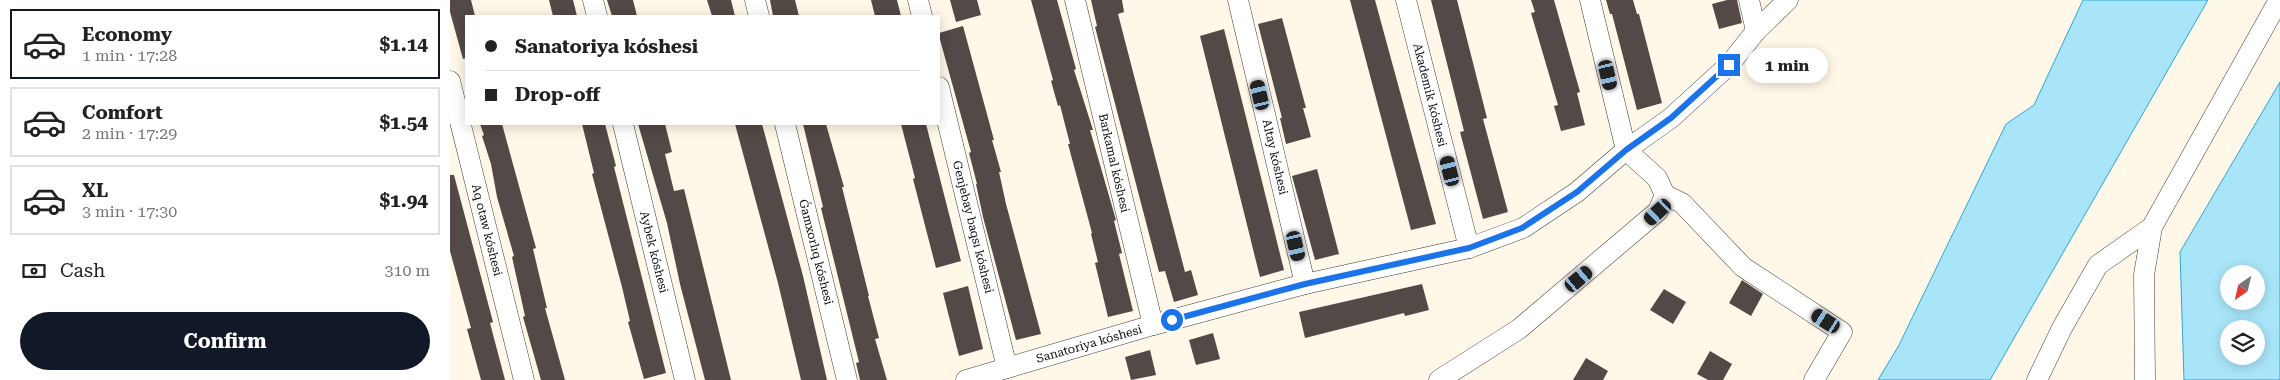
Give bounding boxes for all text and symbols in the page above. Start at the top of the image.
icon: car [22,22,67,67]
text: Economy [82,23,172,46]
text: $1.14 [379,33,428,56]
text: Sanatoriya kóshesi [515,35,698,58]
street label: Akademik kóshesi [1410,42,1450,148]
text: 1 min · 17:28 [82,46,177,65]
callout: 1 min [1746,48,1829,82]
route end [1718,54,1740,76]
text: 1 min [1765,56,1809,75]
car [1597,59,1618,91]
car [1249,79,1270,111]
text: Drop-off [515,83,600,106]
icon: car [22,100,67,145]
text: Comfort [82,101,163,124]
text: $1.54 [379,111,428,134]
street label: Barkamal kóshesi [1096,112,1132,214]
street label: Altay kóshesi [1259,118,1291,196]
text: 2 min · 17:29 [82,124,177,143]
car [1439,155,1460,187]
street label: Genjebay baqsı kóshesi [950,159,996,295]
icon: car [22,178,67,223]
text: XL [82,179,108,202]
street label: Aq otaw kóshesi [469,183,505,278]
text: $1.94 [379,189,428,212]
car [1641,196,1674,228]
street label: Ǵamxorlıq kóshesi [796,198,837,306]
text: 3 min · 17:30 [82,202,177,221]
street label: Aybek kóshesi [637,209,671,295]
car [1285,230,1306,262]
icon: cash [20,257,48,285]
text: Cash [60,259,105,282]
text: 310 m [384,261,430,280]
car [1562,264,1595,294]
north arrow [2220,265,2265,310]
map controls [2220,265,2265,365]
car [1809,307,1842,335]
route start [1161,309,1183,331]
button: Confirm [20,312,430,370]
button: layers [2220,320,2265,365]
street label: Sanatoriya kóshesi [1035,322,1144,366]

